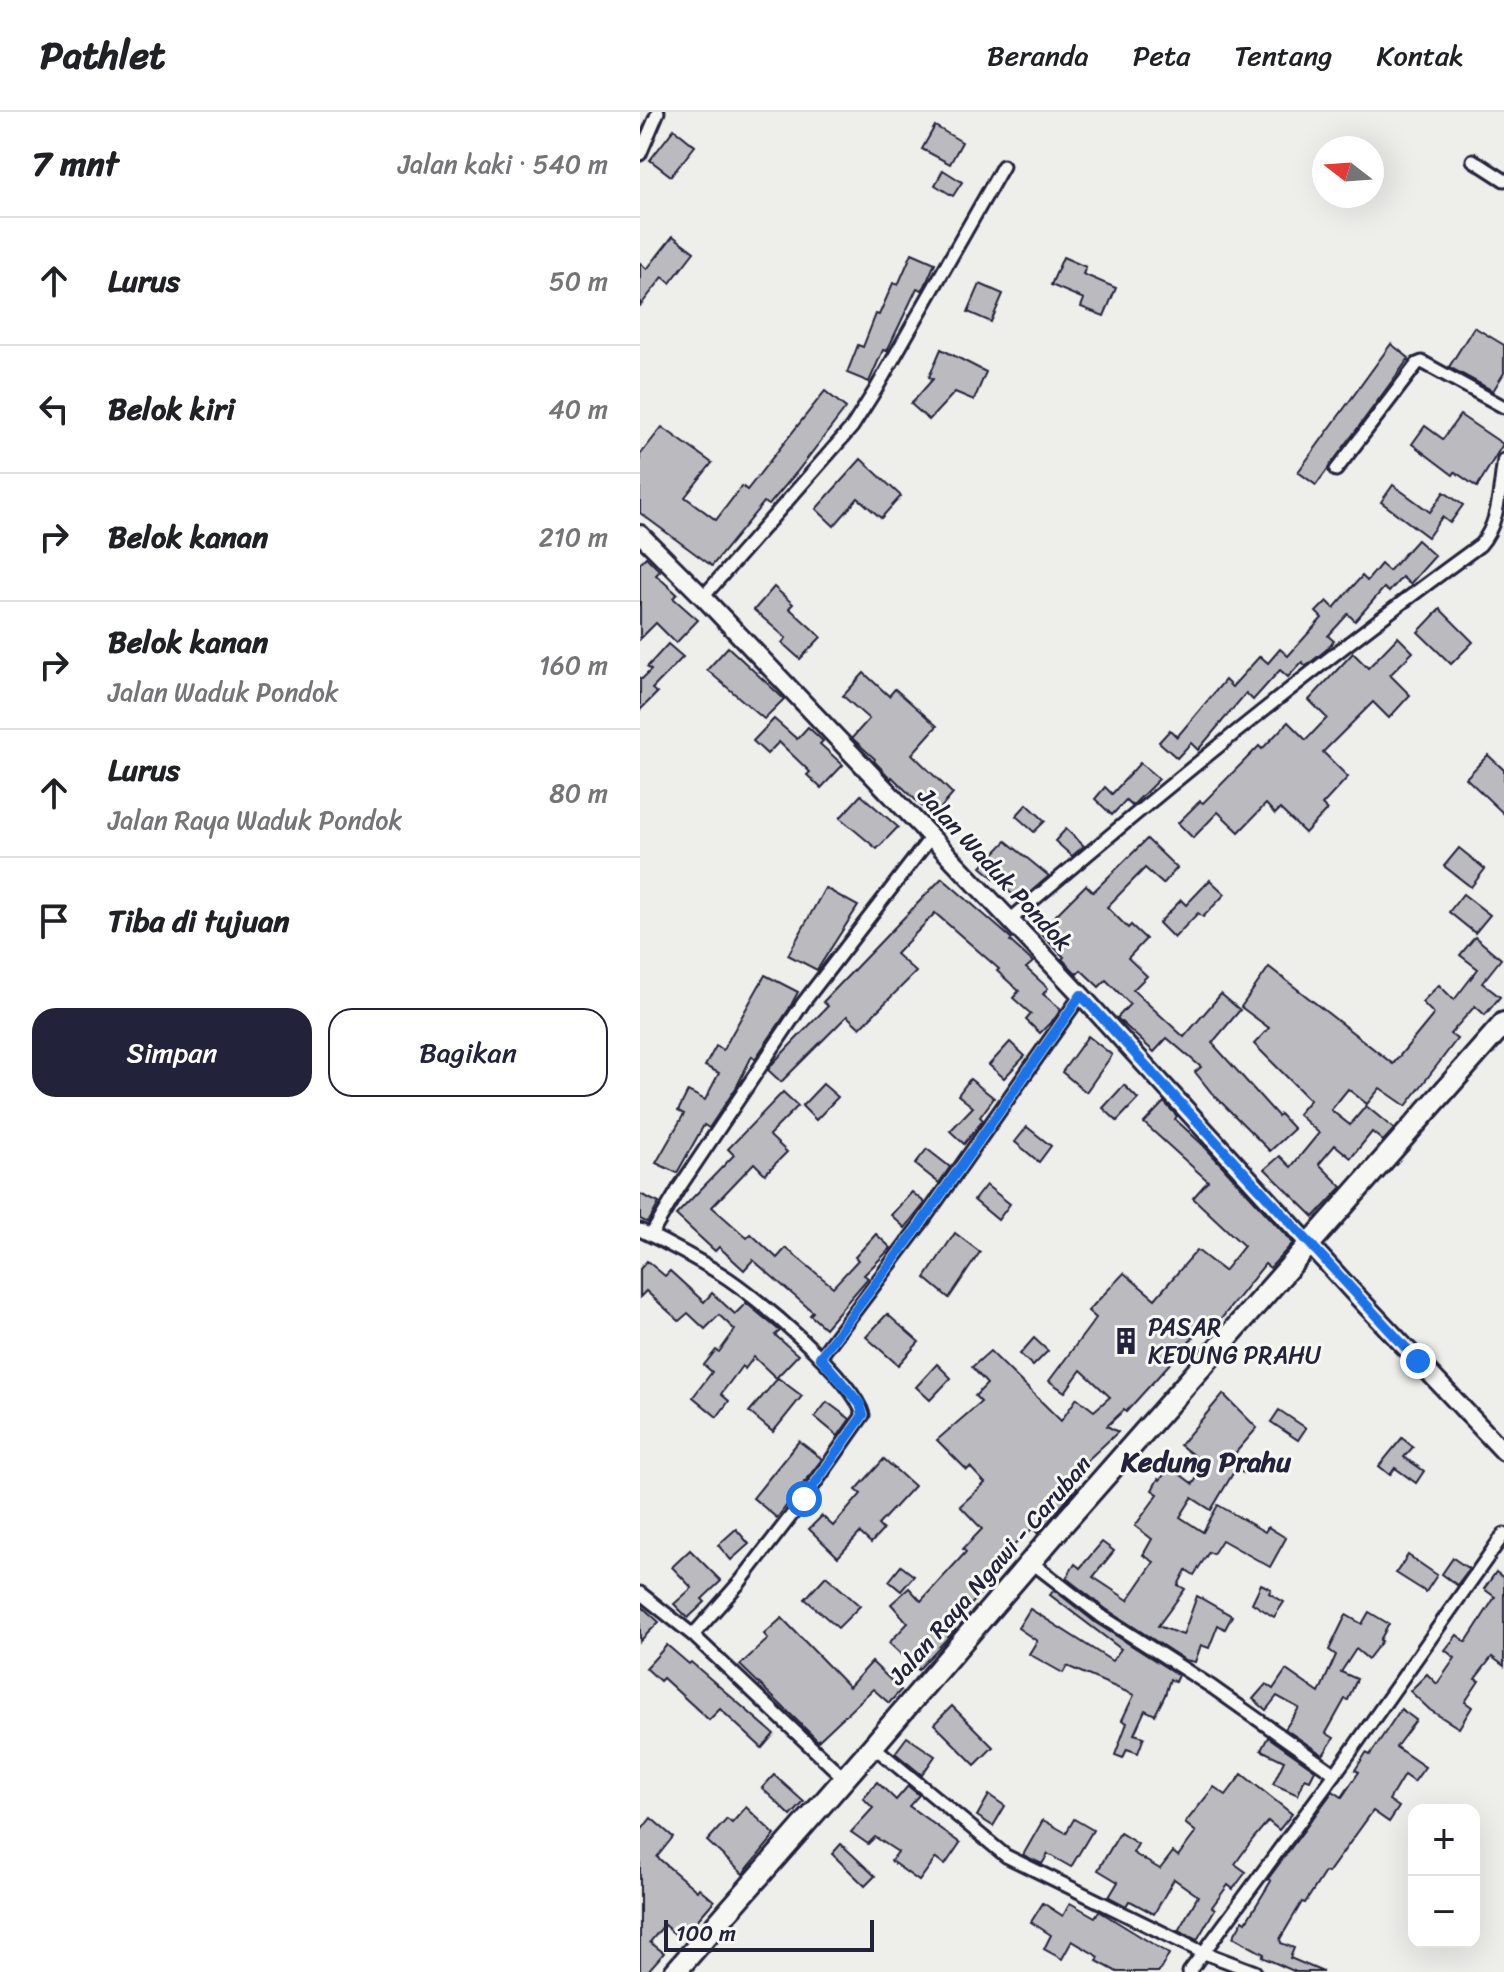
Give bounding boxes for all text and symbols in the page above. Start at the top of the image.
text: Pathlet [40,22,166,89]
text: Beranda [987,31,1089,80]
text: Peta [1133,31,1190,80]
text: Tentang [1234,31,1332,80]
text: Kontak [1376,31,1464,80]
text: 7 mnt [32,134,118,194]
north arrow [1312,136,1384,208]
text: Jalan kaki · 540 m [398,141,608,187]
text: Lurus [108,254,180,308]
text: 50 m [549,258,608,304]
icon: ahead [32,259,76,303]
text: Belok kiri [108,382,235,436]
text: 40 m [549,386,608,432]
icon: left [32,387,76,431]
text: Belok kanan [108,510,268,564]
text: 210 m [539,514,608,560]
icon: right [32,515,76,559]
text: Belok kanan [108,615,268,669]
text: 160 m [539,642,608,688]
icon: right [32,643,76,687]
text: Jalan Waduk Pondok [108,669,339,715]
text: Lurus [108,743,180,797]
text: 80 m [549,770,608,816]
icon: ahead [32,771,76,815]
street label: Jalan Waduk Pondok [906,776,1083,961]
text: Jalan Raya Waduk Pondok [108,797,402,843]
text: Tiba di tujuan [108,894,289,948]
icon: arrive [32,899,76,943]
button: Simpan [32,1008,312,1097]
button: Bagikan [328,1008,608,1097]
place label: PASAR KEDUNG PRAHU [1148,1306,1322,1376]
building icon: PASAR KEDUNG PRAHU [1111,1326,1141,1356]
route end [1400,1343,1436,1379]
district label: Kedung Prahu [1120,1437,1292,1486]
street label: Jalan Raya Ngawi - Caruban [877,1445,1102,1695]
route start [786,1481,822,1517]
map controls [1408,1804,1480,1948]
button: + [1408,1804,1480,1876]
button: − [1408,1876,1480,1948]
text: 100 m [676,1914,736,1953]
scale bar [664,1916,874,1952]

